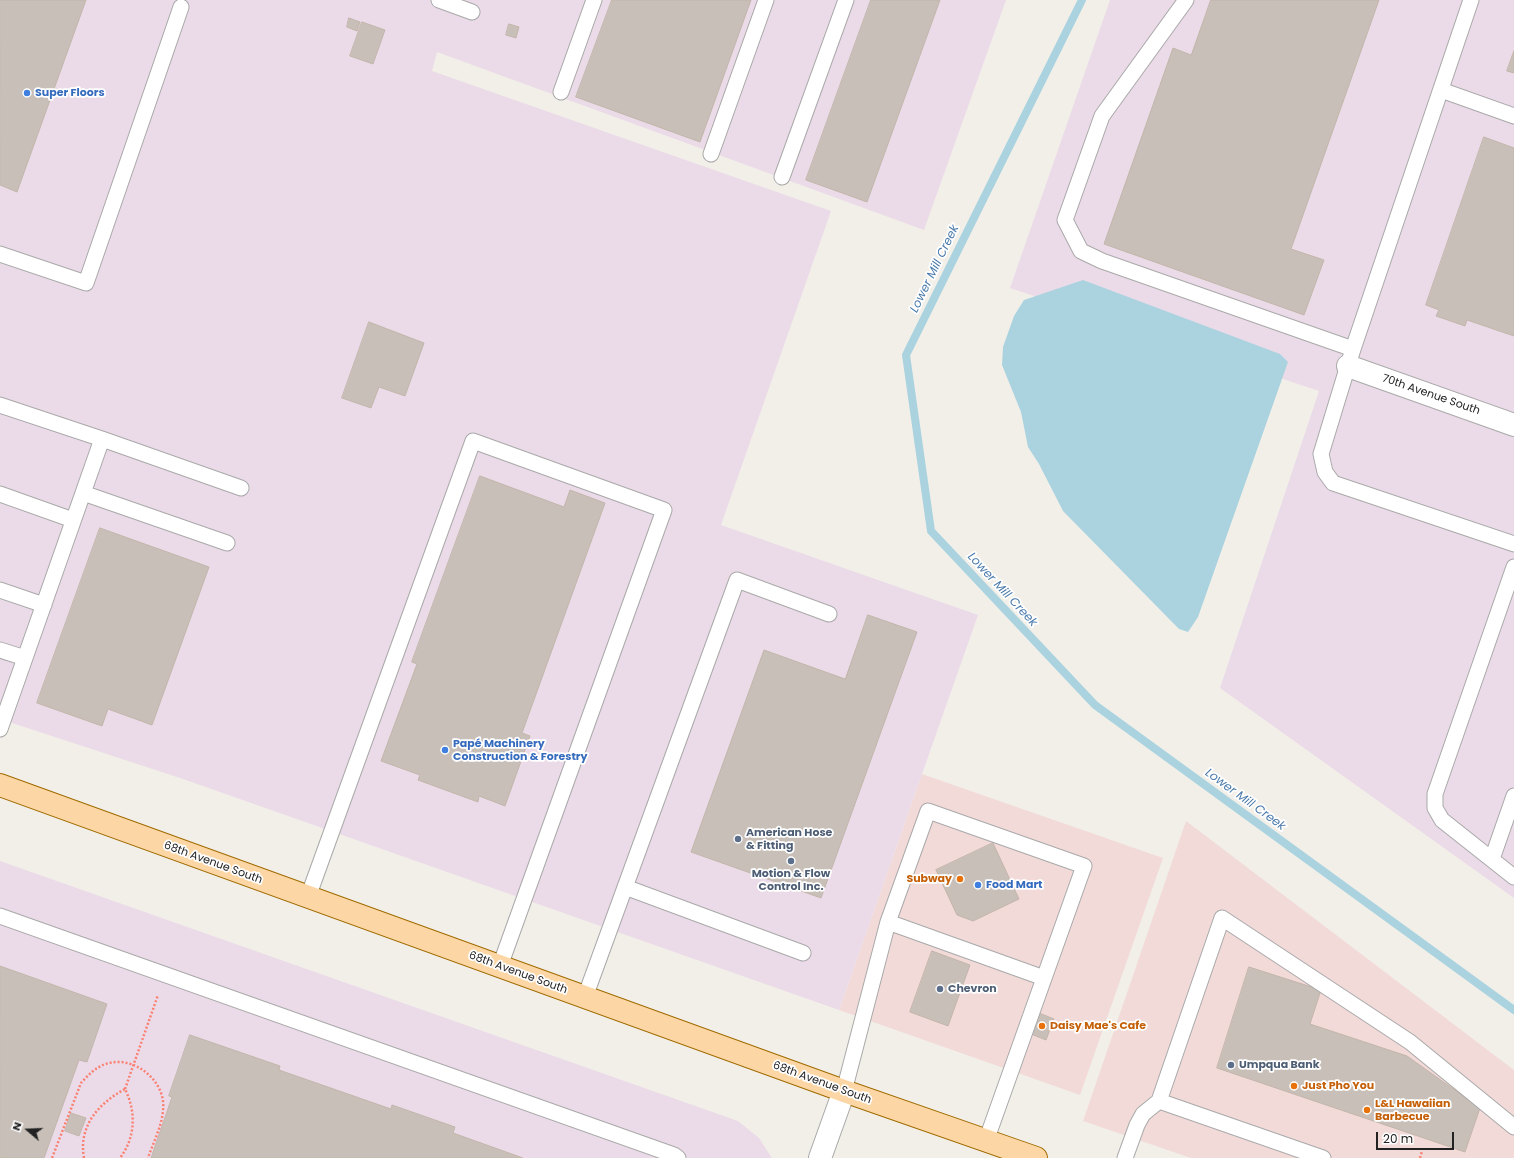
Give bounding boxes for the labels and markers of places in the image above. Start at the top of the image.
place label: Super Floors [35,86,105,100]
marker: Super Floors [22,88,32,98]
place label: Papé Machinery Construction & Forestry [453,737,588,763]
marker: Papé Machinery Construction & Forestry [440,745,450,755]
place label: American Hose & Fitting [746,826,832,852]
marker: American Hose & Fitting [733,834,743,844]
marker: Motion & Flow Control Inc. [786,856,796,866]
place label: Motion & Flow Control Inc. [752,867,830,893]
place label: Subway [906,872,952,886]
marker: Subway [955,874,965,884]
place label: Food Mart [986,878,1043,892]
marker: Food Mart [973,880,983,890]
place label: Chevron [948,982,997,996]
marker: Chevron [935,984,945,994]
place label: Daisy Mae's Cafe [1050,1019,1146,1033]
marker: Daisy Mae's Cafe [1037,1021,1047,1031]
place label: Umpqua Bank [1239,1058,1319,1072]
marker: Umpqua Bank [1226,1060,1236,1070]
place label: Just Pho You [1302,1079,1374,1093]
marker: Just Pho You [1289,1081,1299,1091]
place label: L&L Hawaiian Barbecue [1375,1097,1450,1123]
marker: L&L Hawaiian Barbecue [1362,1105,1372,1115]

